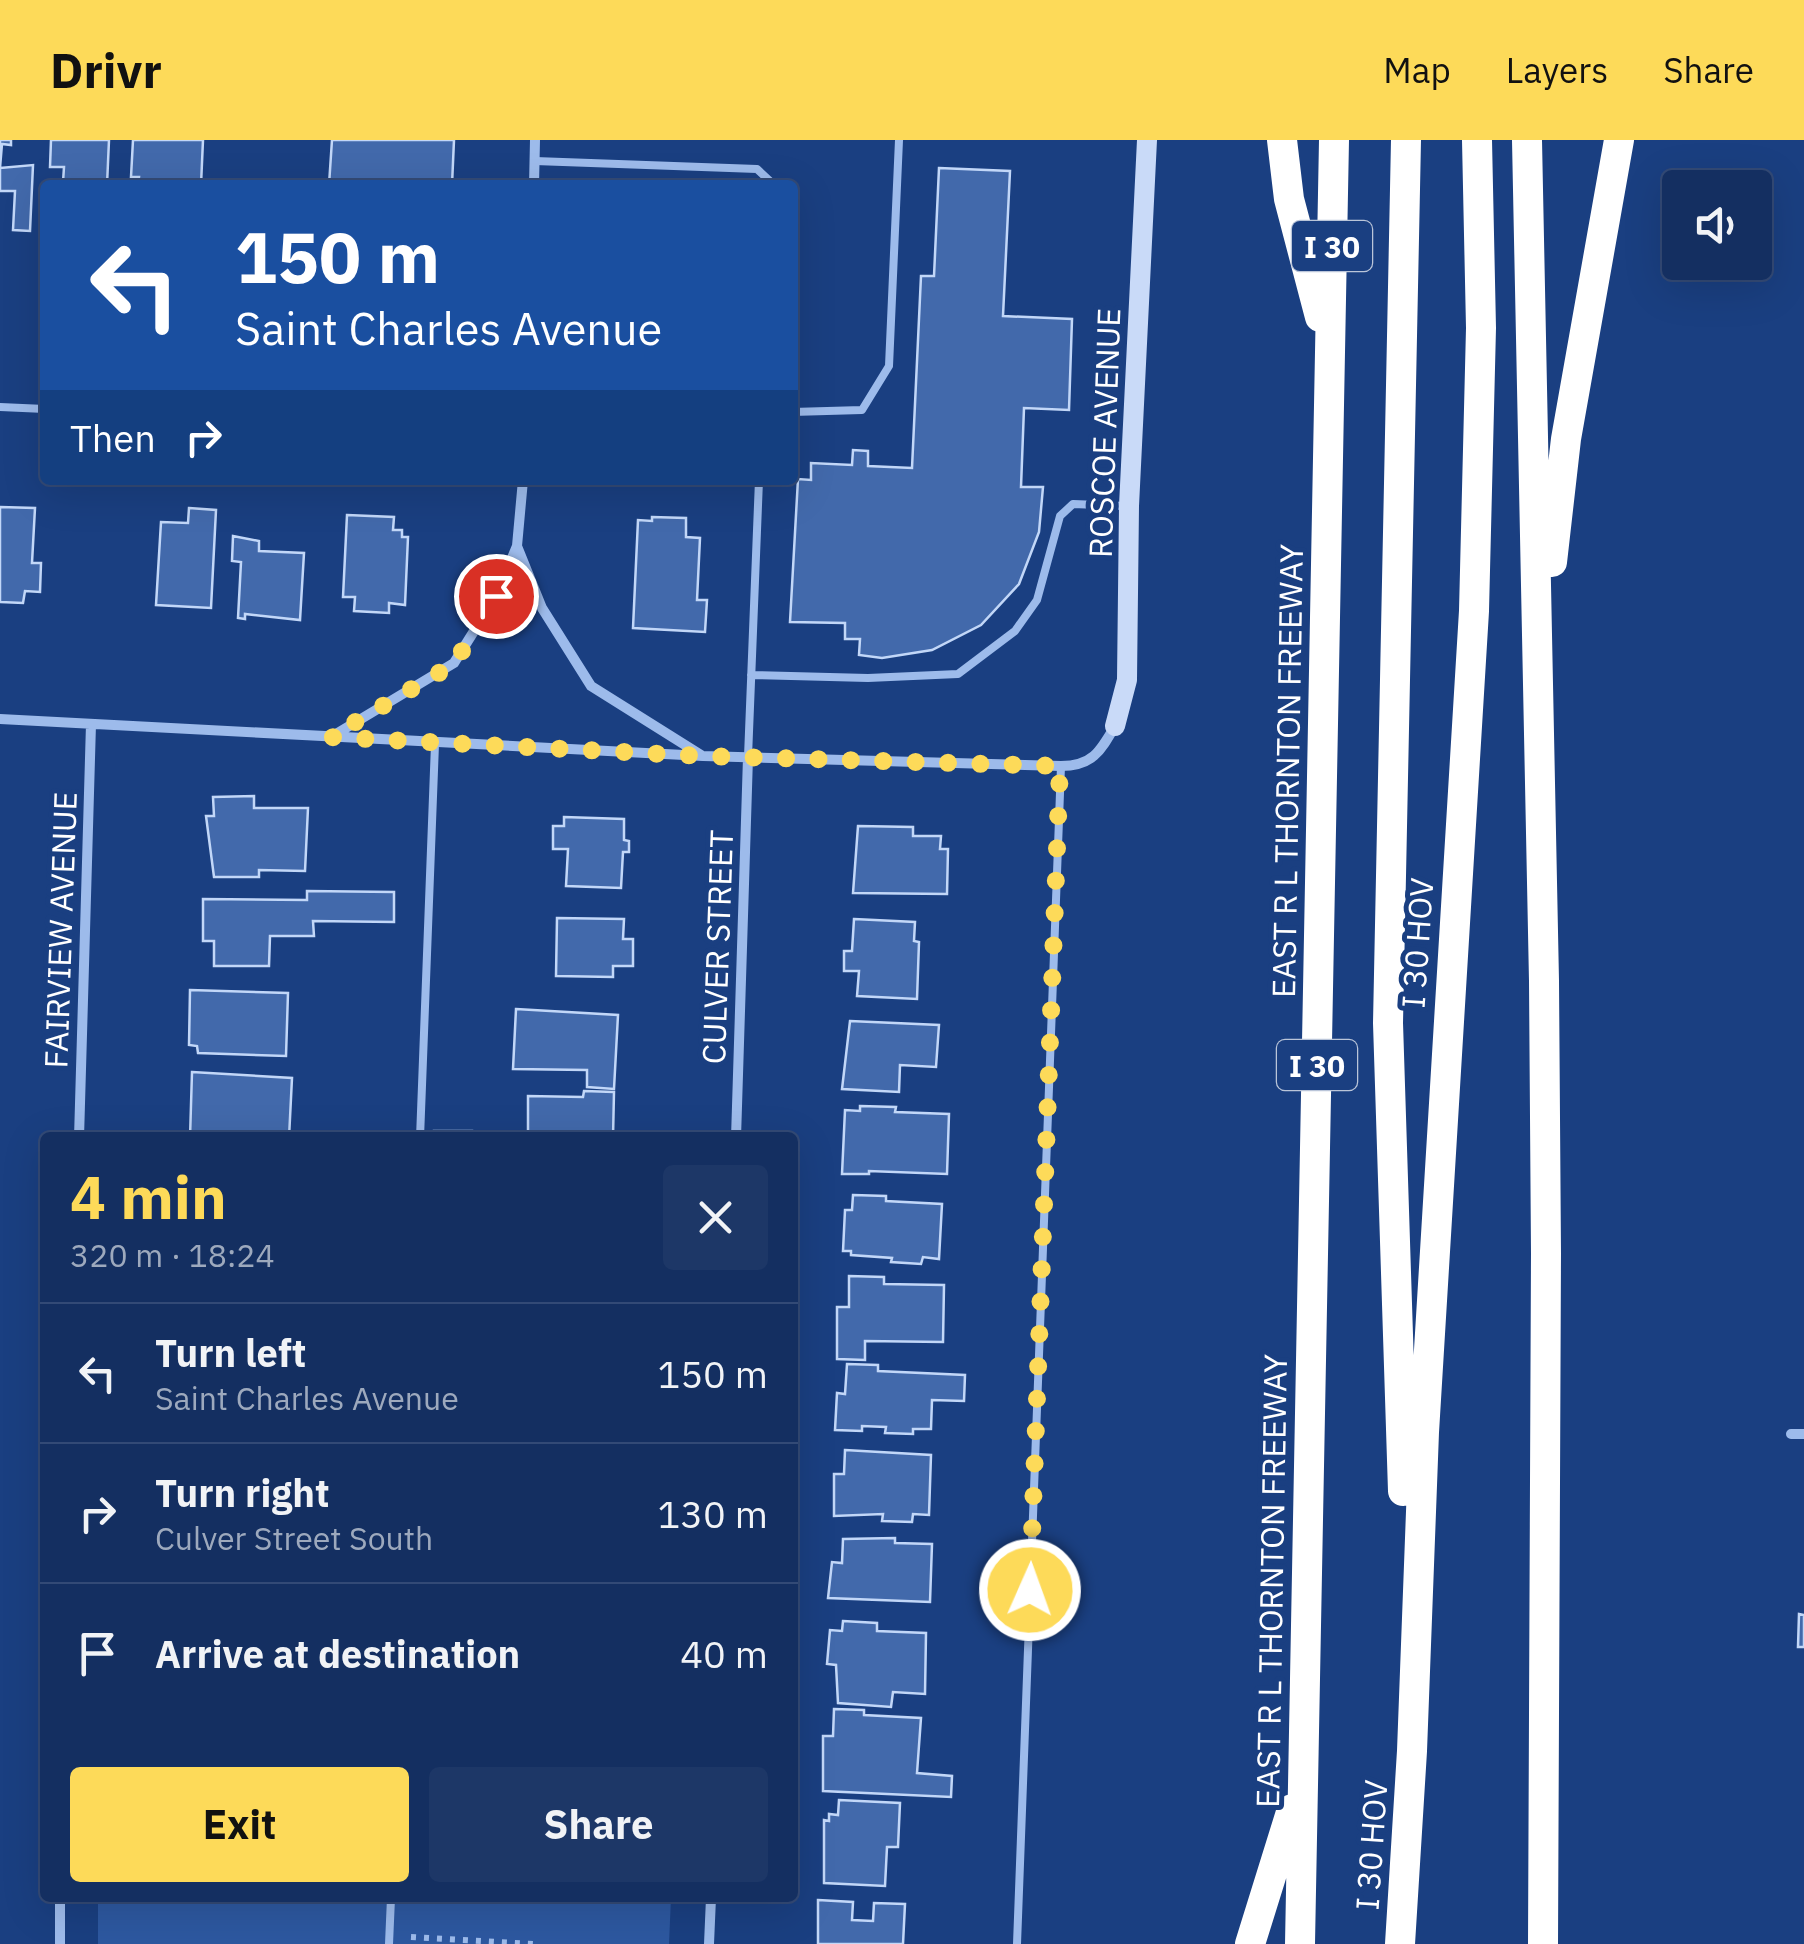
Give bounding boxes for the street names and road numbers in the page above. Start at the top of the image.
road number: I 30 [1292,221,1372,271]
street label: ROSCOE AVENUE [1079,307,1129,559]
street label: EAST R L THORNTON FREEWAY [1262,544,1312,998]
street label: FAIRVIEW AVENUE [34,791,86,1069]
street label: CULVER STREET [692,829,742,1065]
street label: I 30 HOV [1391,876,1443,1010]
road number: I 30 [1277,1040,1357,1090]
street label: EAST R L THORNTON FREEWAY [1246,1354,1296,1808]
street label: I 30 HOV [1345,1778,1397,1912]

